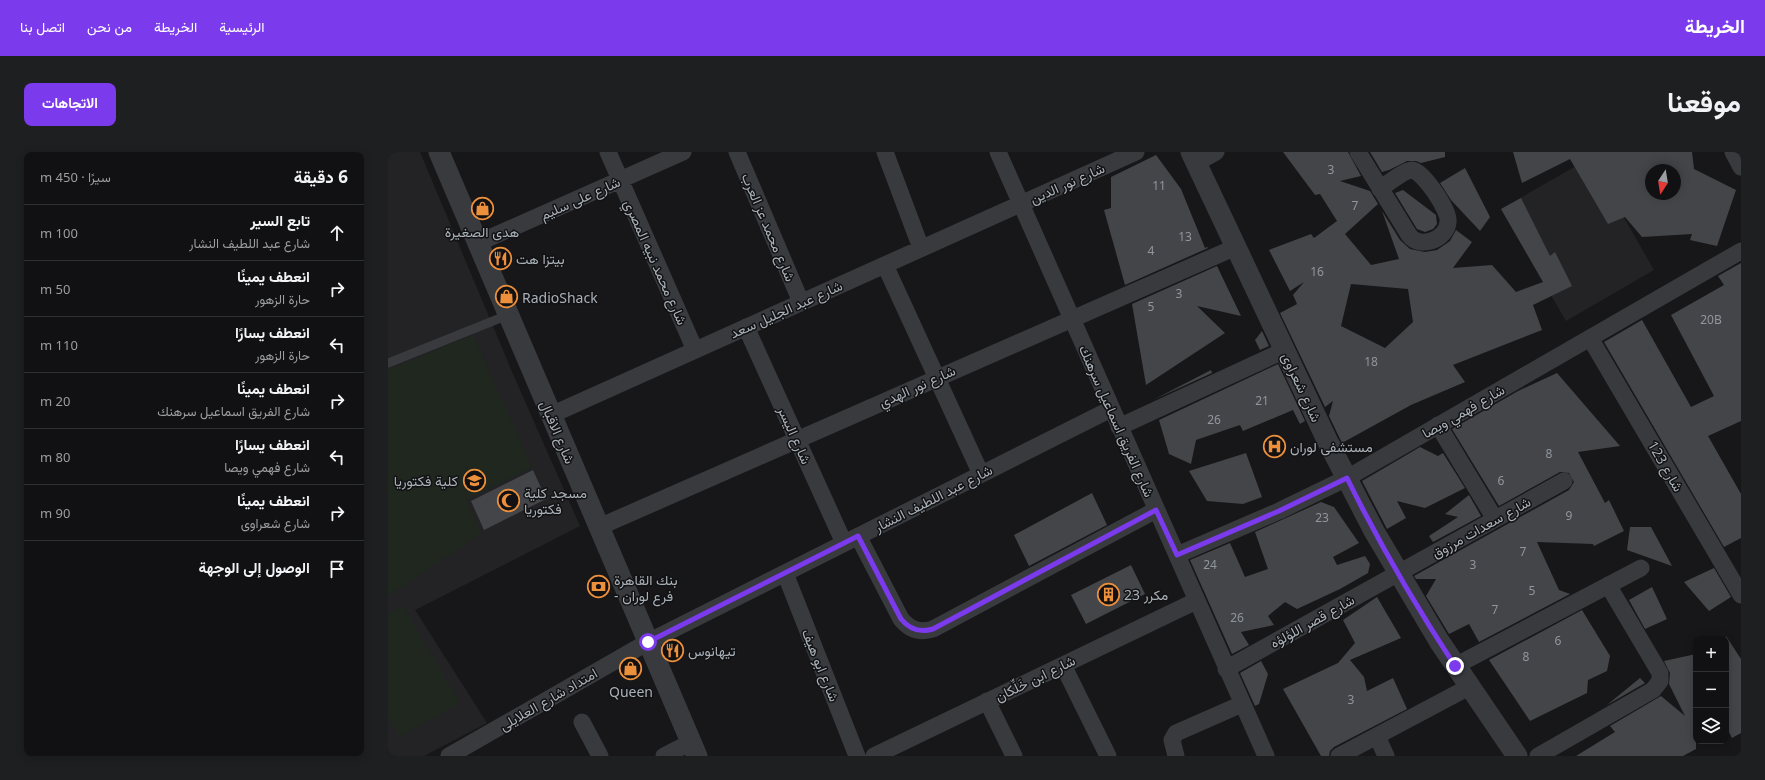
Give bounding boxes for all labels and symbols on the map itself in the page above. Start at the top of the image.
street label: شارع نور الدين [1027,158,1108,210]
house number: 3 [1328,161,1335,178]
north arrow [1645,164,1681,200]
street label: شارع محمد عز العرب [736,170,800,285]
street label: شارع على سليم [537,172,624,226]
house number: 11 [1152,177,1166,194]
shop icon: هدى الصغيرة [469,196,495,222]
street label: شارع محمد نبيه المصري [617,196,692,329]
house number: 7 [1352,197,1359,214]
place label: هدى الصغيرة [445,222,519,241]
house number: 13 [1178,228,1192,245]
house number: 4 [1148,242,1155,259]
restaurant icon: بيتزا هت [488,245,514,271]
place label: بيتزا هت [516,249,565,268]
house number: 16 [1310,263,1324,280]
street label: شارع عبد الجليل سعد [727,276,846,344]
shop icon: RadioShack [494,284,520,310]
house number: 3 [1176,285,1183,302]
place label: RadioShack [522,288,598,307]
house number: 5 [1148,298,1155,315]
house number: 20B [1700,311,1722,328]
street label: شارع الفريق اسماعيل سرهنك [1073,342,1159,501]
street label: شارع شعراوى [1276,349,1326,426]
house number: 18 [1364,353,1378,370]
street label: شارع نور الهدي [876,361,960,414]
street label: شارع فهمي ويصا [1418,380,1509,445]
house number: 21 [1255,392,1269,409]
street label: شارع الاقبال [534,398,580,467]
street label: شارع اليسر [772,402,816,468]
house number: 26 [1207,411,1221,428]
hospital icon: مستشفى لوران [1262,433,1288,459]
place label: مستشفى لوران [1290,437,1373,456]
street label: شارع 123 [1642,437,1688,496]
house number: 8 [1546,445,1553,462]
street label: شارع عبد اللطيف النشار [870,460,996,538]
school or university icon: كلية فكتوريا [461,467,487,493]
place label: كلية فكتوريا [394,471,458,490]
house number: 6 [1498,472,1505,489]
place label: مسجد كلية فكتوريا [524,483,587,518]
mosque icon: مسجد كلية فكتوريا [495,487,521,513]
street label: شارع سعدات مرزوق [1428,492,1535,564]
house number: 9 [1566,507,1573,524]
house number: 23 [1315,509,1329,526]
house number: 7 [1520,543,1527,560]
house number: 24 [1203,556,1217,573]
house number: 3 [1470,556,1477,573]
place label: بنك القاهرة - فرع لوران [614,570,678,607]
bank icon: بنك القاهرة - فرع لوران [586,574,612,600]
building icon: 23 مكرر [1095,581,1121,607]
house number: 5 [1529,582,1536,599]
place label: 23 مكرر [1124,585,1168,604]
street label: شارع قصر اللؤلؤه [1266,590,1359,654]
house number: 7 [1492,601,1499,618]
house number: 26 [1230,609,1244,626]
street label: شارع ابو هيف [796,626,844,705]
house number: 6 [1555,632,1562,649]
route start [639,633,657,651]
restaurant icon: تيهانوس [659,637,685,663]
place label: تيهانوس [688,641,736,660]
house number: 8 [1523,648,1530,665]
street label: شارع ابن خَلِّكان [992,650,1079,707]
shop icon: Queen [618,656,644,682]
route end [1446,657,1464,675]
street label: امتداد شارع العلايلى [496,663,601,737]
place label: Queen [609,682,653,701]
house number: 3 [1348,691,1355,708]

